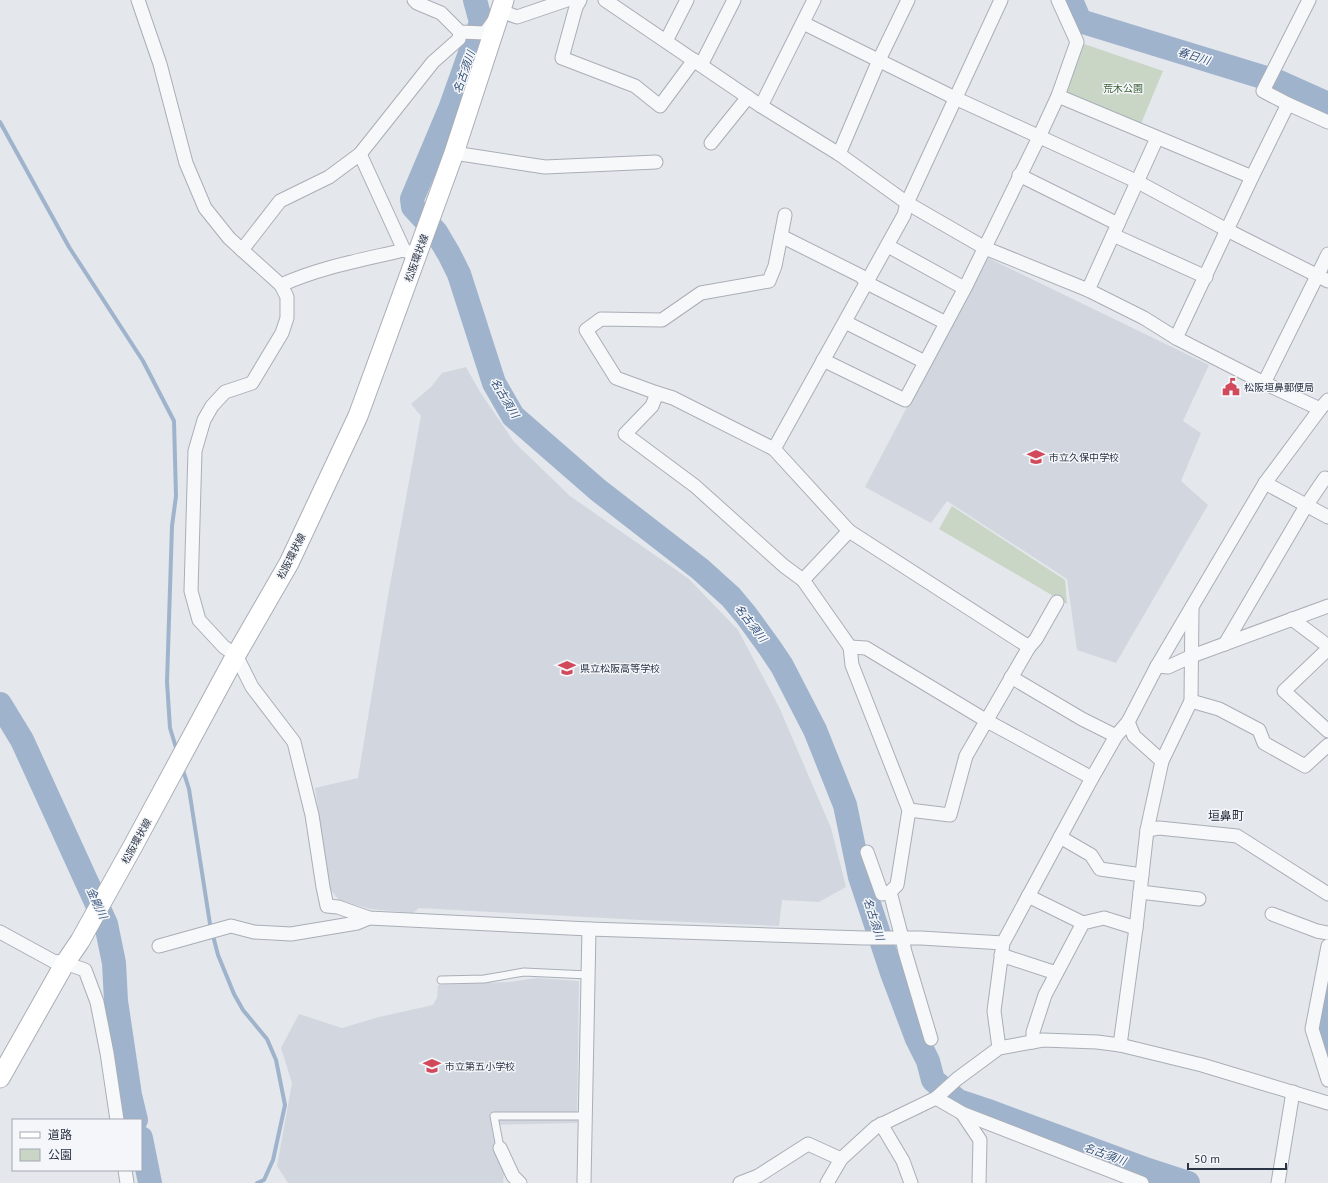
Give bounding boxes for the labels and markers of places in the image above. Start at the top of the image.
public building icon: 松阪垣鼻郵便局 [1221,377,1241,397]
place label: 松阪垣鼻郵便局 [1244,381,1314,394]
school or university icon: 市立久保中学校 [1026,447,1046,467]
place label: 市立久保中学校 [1049,451,1119,464]
school or university icon: 県立松阪高等学校 [557,658,577,678]
place label: 県立松阪高等学校 [580,662,660,675]
school or university icon: 市立第五小学校 [422,1056,442,1076]
place label: 市立第五小学校 [445,1060,515,1073]

